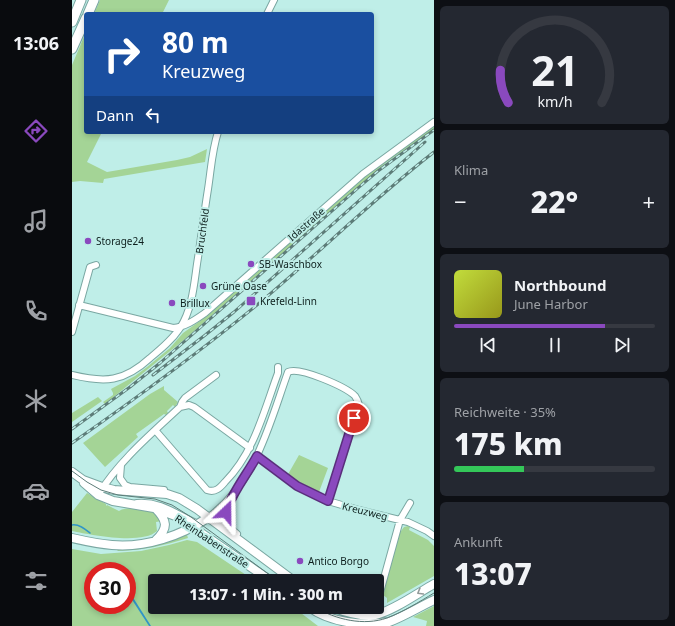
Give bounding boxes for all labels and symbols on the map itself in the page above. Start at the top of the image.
street label: Idastraße [284,204,328,244]
street label: Bruchfeld [192,207,212,255]
place label: Storage24 [96,234,144,248]
marker: Storage24 [83,236,93,246]
place label: SB-Waschbox [259,257,323,271]
marker: SB-Waschbox [246,259,256,269]
place label: Grüne Oase [211,279,267,293]
marker: Grüne Oase [198,281,208,291]
place label: Krefeld-Linn [260,294,317,308]
marker: Krefeld-Linn [245,295,257,307]
place label: Brillux [180,296,211,310]
marker: Brillux [167,298,177,308]
pin [337,401,371,435]
position arrow [205,491,247,533]
street label: Kreuzweg [341,499,389,523]
street label: Rheinbabenstraße [172,511,252,571]
place label: Antico Borgo [308,554,369,568]
marker: Antico Borgo [295,556,305,566]
speed limit sign: 30 [84,562,136,614]
one-way arrow [417,588,424,595]

